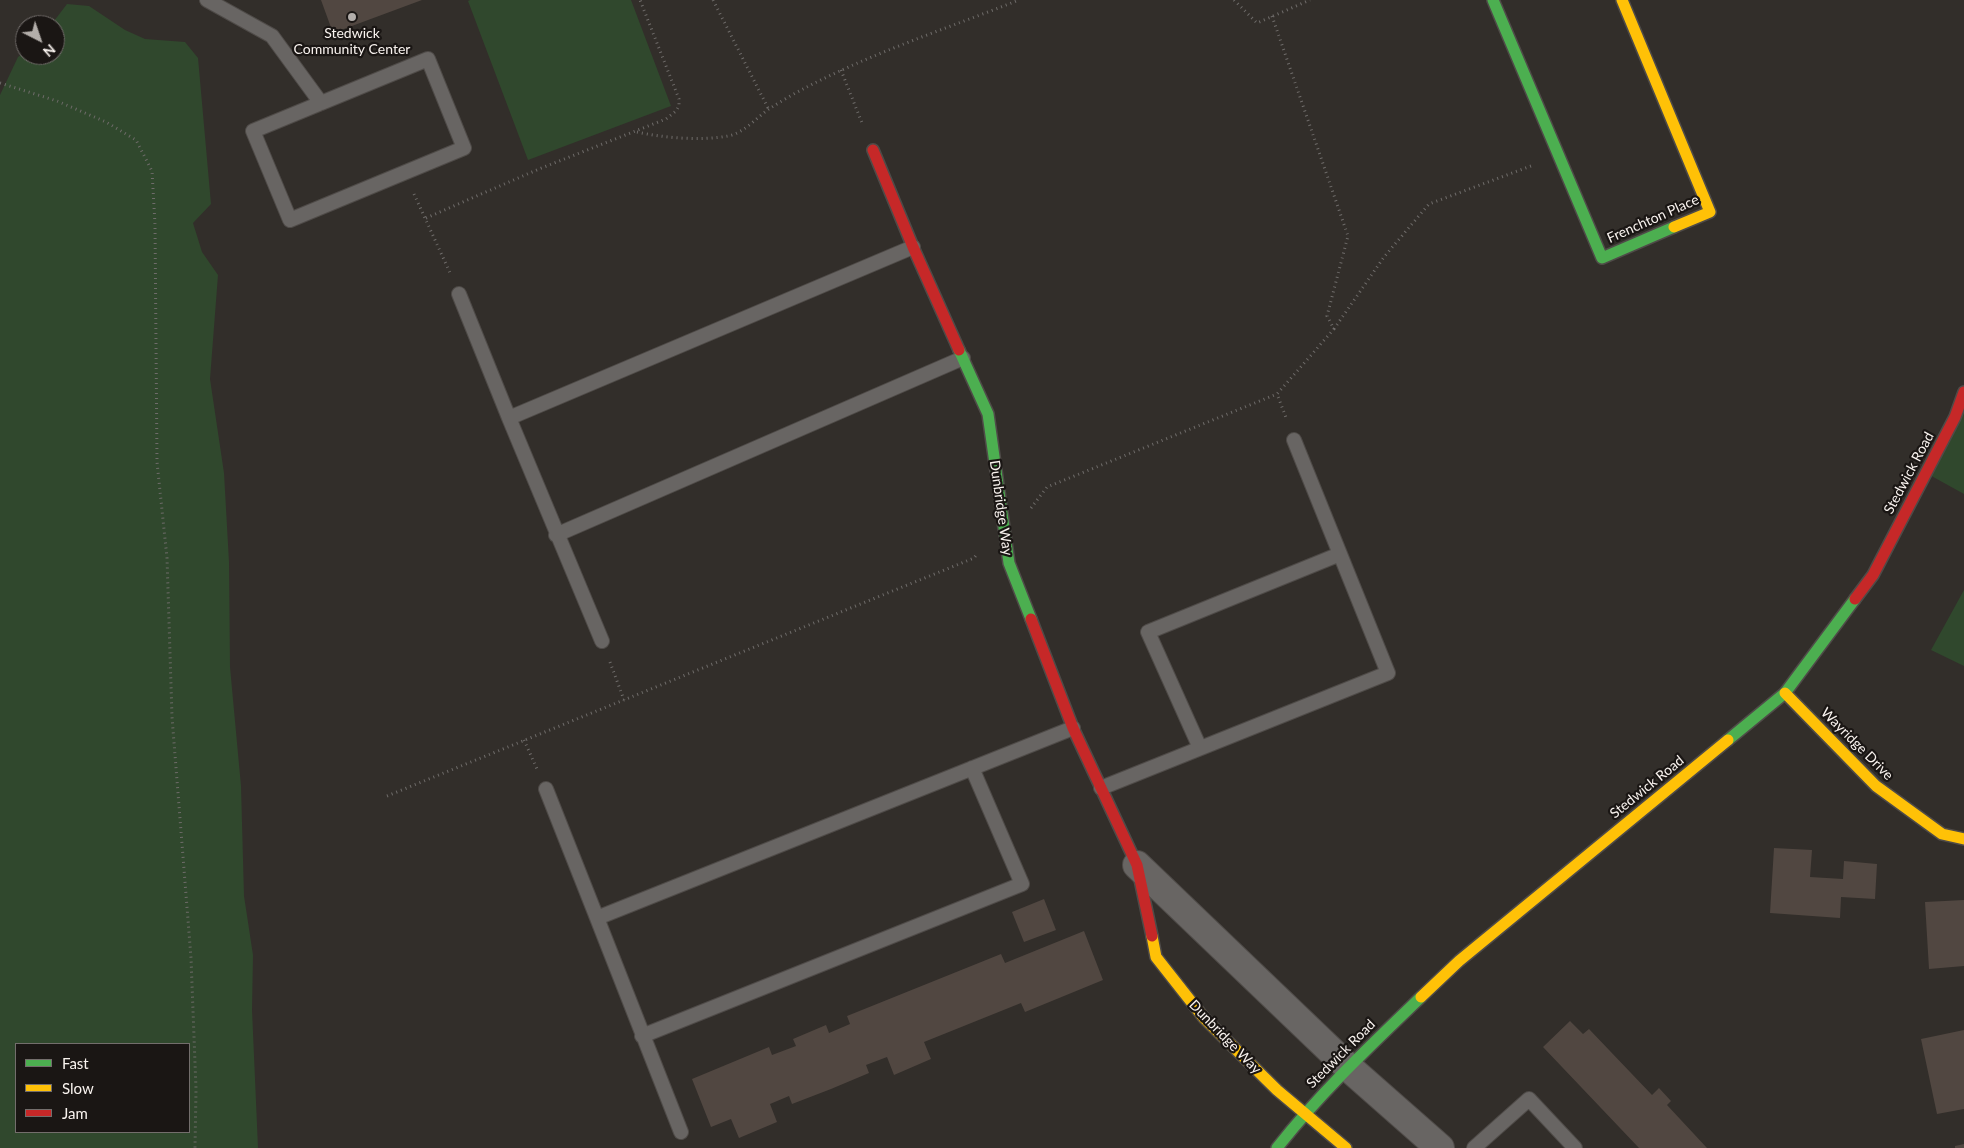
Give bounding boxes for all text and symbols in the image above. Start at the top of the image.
marker: Stedwick Community Center [346,11,358,23]
north arrow [15,15,65,65]
place label: Stedwick Community Center [294,25,410,58]
text: N [40,41,59,61]
street label: Frenchton Place [1605,191,1701,247]
street label: Stedwick Road [1880,429,1938,517]
street label: Dunbridge Way [986,459,1016,557]
street label: Wayridge Drive [1817,704,1897,784]
street label: Stedwick Road [1607,752,1687,822]
street label: Dunbridge Way [1186,997,1264,1077]
street label: Stedwick Road [1303,1016,1379,1092]
legend [15,1043,190,1133]
text: Fast [62,1054,89,1072]
text: Slow [62,1079,94,1097]
text: Jam [62,1104,88,1122]

